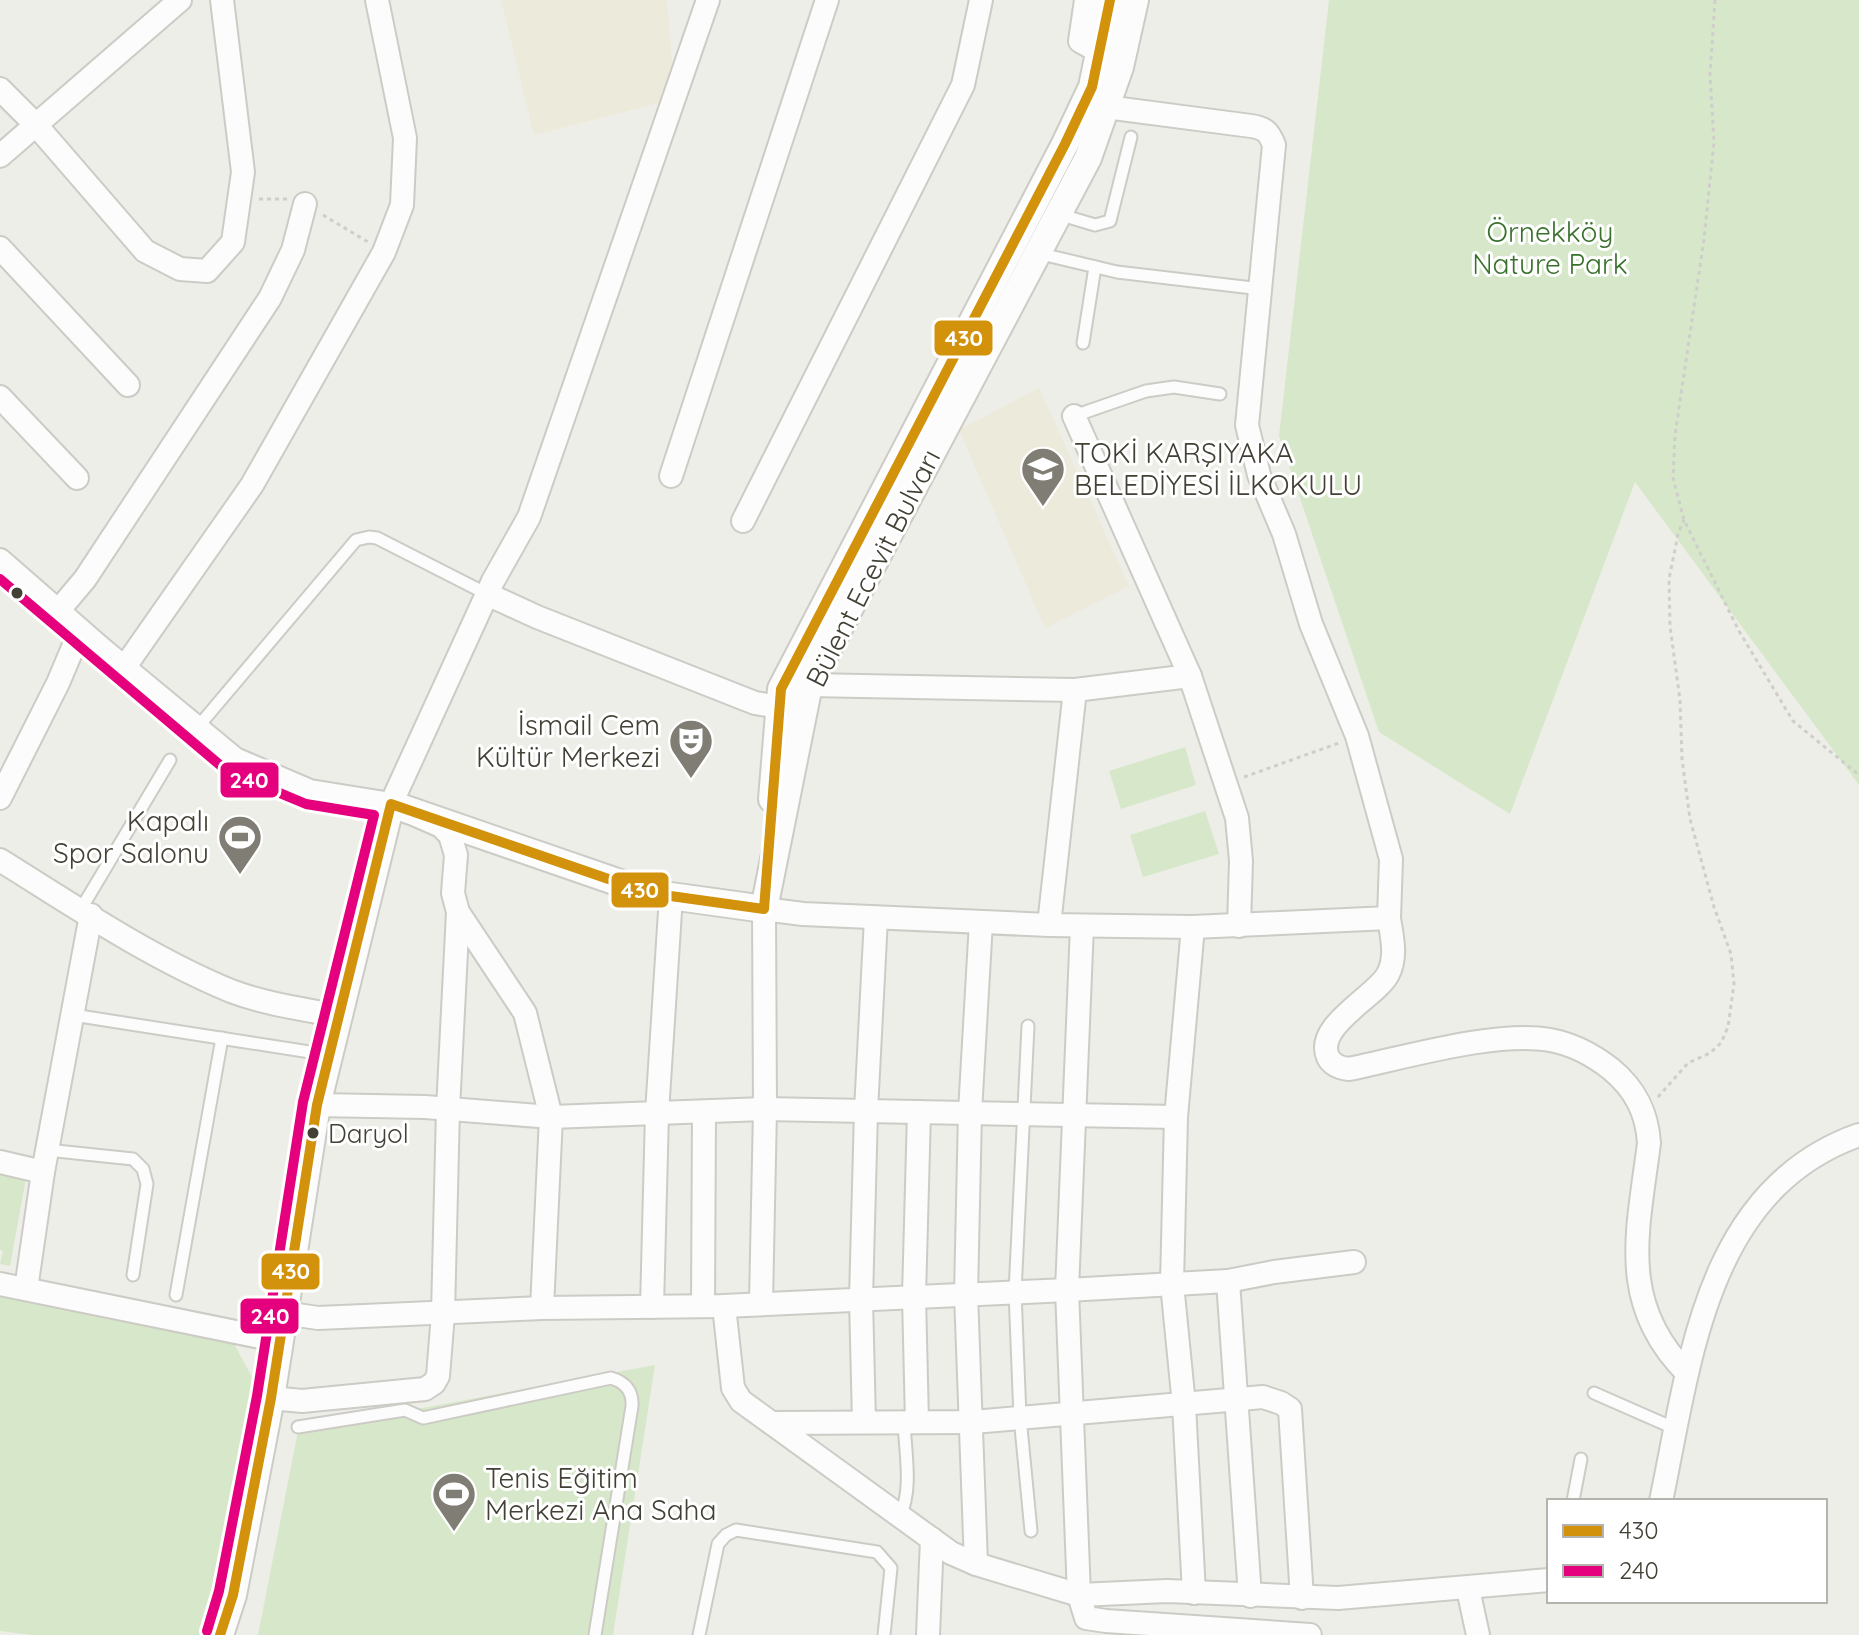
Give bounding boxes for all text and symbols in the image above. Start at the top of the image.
park label: Örnekköy Nature Park [1472,214,1628,281]
line badge: 430 [933,319,994,357]
text: 430 [945,324,983,352]
place label: TOKİ KARŞIYAKA BELEDİYESİ İLKOKULU [1074,435,1362,502]
street label: Bülent Ecevit Bulvarı [798,443,948,692]
school or university icon: TOKİ KARŞIYAKA BELEDİYESİ İLKOKULU [1019,445,1067,508]
unlabelled marker [9,585,25,601]
place label: İsmail Cem Kültür Merkezi [476,707,660,774]
theatre icon: İsmail Cem Kültür Merkezi [667,717,715,780]
line badge: 240 [219,761,280,799]
text: 240 [230,766,268,794]
place label: Kapalı Spor Salonu [53,803,209,870]
sports icon: Kapalı Spor Salonu [216,813,264,876]
line badge: 430 [610,871,670,909]
text: 430 [621,876,659,904]
place label: Daryol [328,1117,409,1150]
marker: Daryol [305,1125,321,1141]
line badge: 430 [260,1252,321,1291]
text: 430 [272,1257,310,1285]
line badge: 240 [239,1297,300,1335]
text: 240 [251,1302,289,1330]
place label: Tenis Eğitim Merkezi Ana Saha [485,1460,716,1527]
sports icon: Tenis Eğitim Merkezi Ana Saha [430,1470,478,1533]
legend [1547,1499,1827,1603]
text: 430 [1619,1515,1659,1545]
text: 240 [1619,1555,1659,1585]

